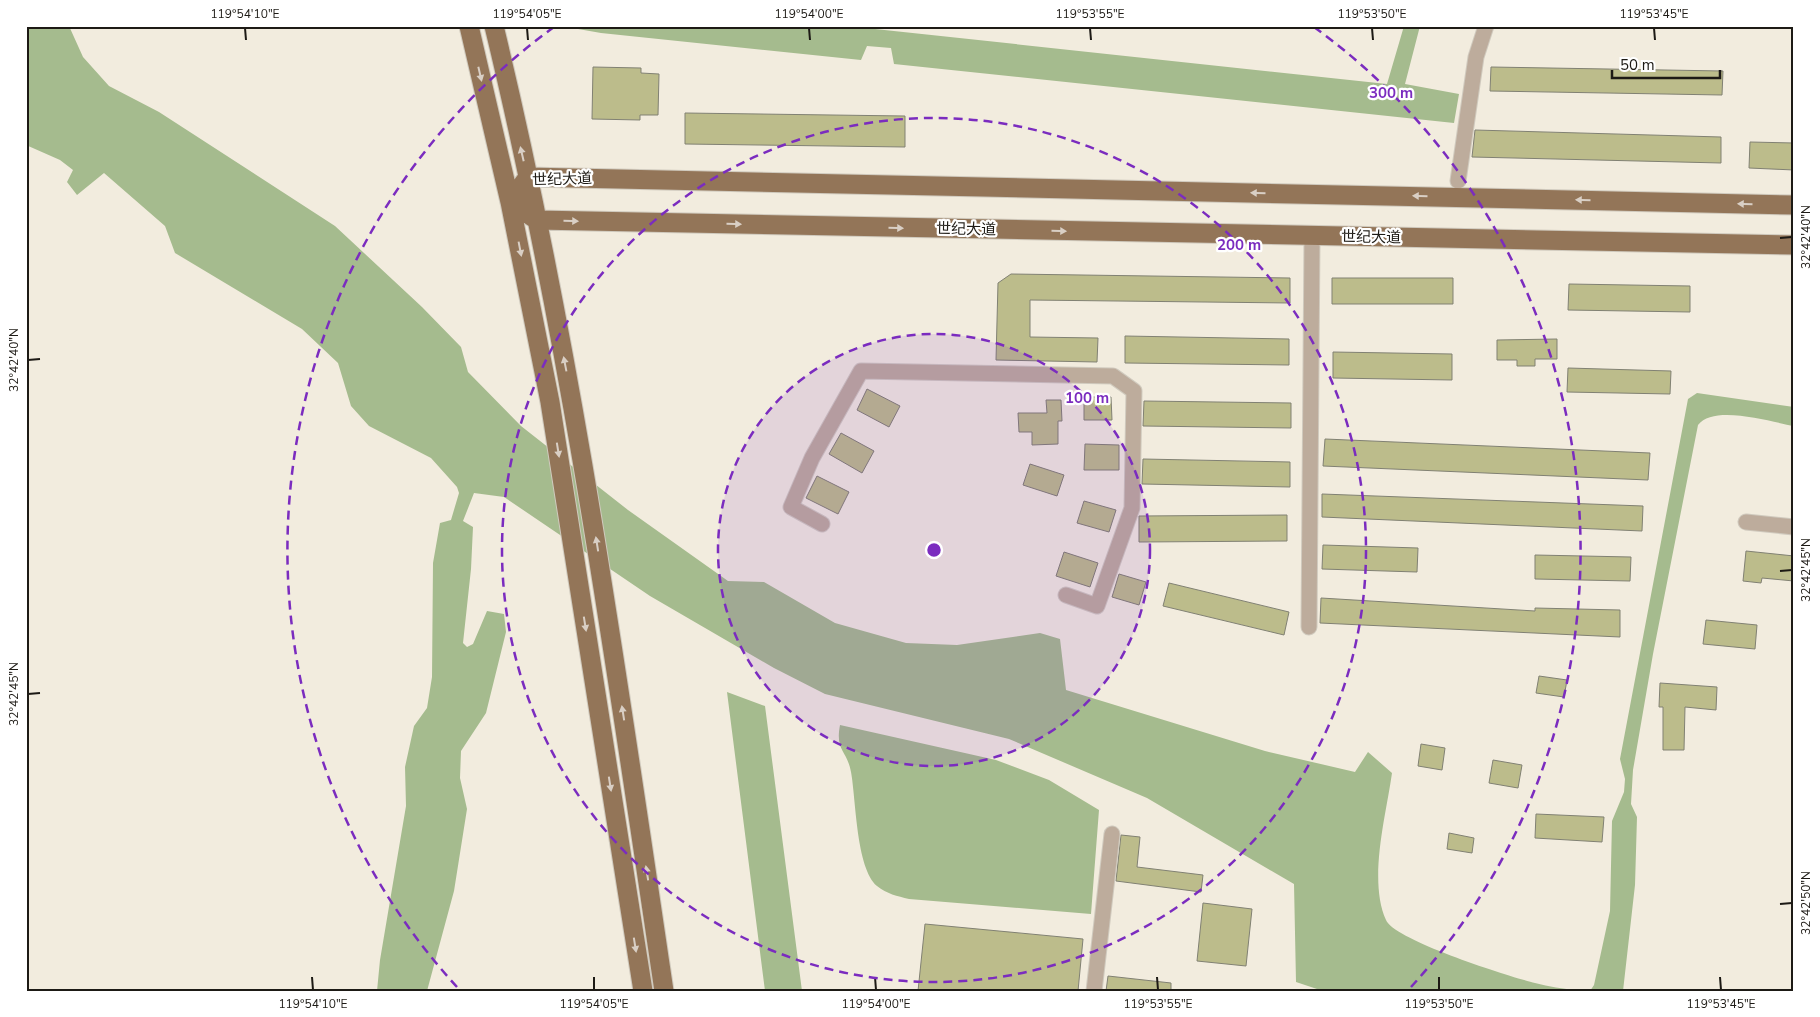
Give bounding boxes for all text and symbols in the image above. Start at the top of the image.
text: 119°54'10"E [210,6,280,22]
text: 119°54'05"E [492,6,562,22]
text: 119°54'00"E [774,6,844,22]
text: 119°53'55"E [1055,6,1125,22]
text: 119°53'50"E [1337,6,1407,22]
text: 119°53'45"E [1619,6,1689,22]
scale bar [1612,48,1720,80]
text: 50 m [1620,55,1655,75]
one-way arrow [476,66,484,81]
text: 300 m [1369,83,1413,103]
one-way arrow [518,145,526,161]
street label: 世纪大道 [532,168,592,190]
one-way arrow [1249,189,1265,197]
one-way arrow [1412,192,1428,200]
one-way arrow [1574,196,1590,204]
one-way arrow [1737,199,1753,207]
text: 32°42'40"N [1798,205,1814,269]
one-way arrow [564,217,580,225]
street label: 世纪大道 [936,218,996,240]
one-way arrow [726,220,742,228]
one-way arrow [888,224,904,232]
street label: 世纪大道 [1341,226,1401,248]
one-way arrow [1051,227,1067,235]
text: 200 m [1217,235,1261,255]
one-way arrow [516,242,524,258]
text: 32°42'40"N [6,328,22,392]
one-way arrow [561,356,569,372]
text: 100 m [1065,388,1109,408]
one-way arrow [554,442,562,458]
one-way arrow [592,535,600,551]
text: 32°42'45"N [1798,538,1814,602]
centre of rings [925,541,943,559]
one-way arrow [582,616,590,632]
text: 32°42'45"N [6,662,22,726]
one-way arrow [618,704,626,720]
one-way arrow [607,776,615,792]
one-way arrow [642,865,650,881]
text: 32°42'50"N [1798,871,1814,935]
one-way arrow [632,937,640,953]
text: 119°54'10"E [278,996,348,1012]
text: 119°54'05"E [559,996,629,1012]
text: 119°54'00"E [841,996,911,1012]
text: 119°53'55"E [1123,996,1193,1012]
text: 119°53'50"E [1404,996,1474,1012]
text: 119°53'45"E [1686,996,1756,1012]

